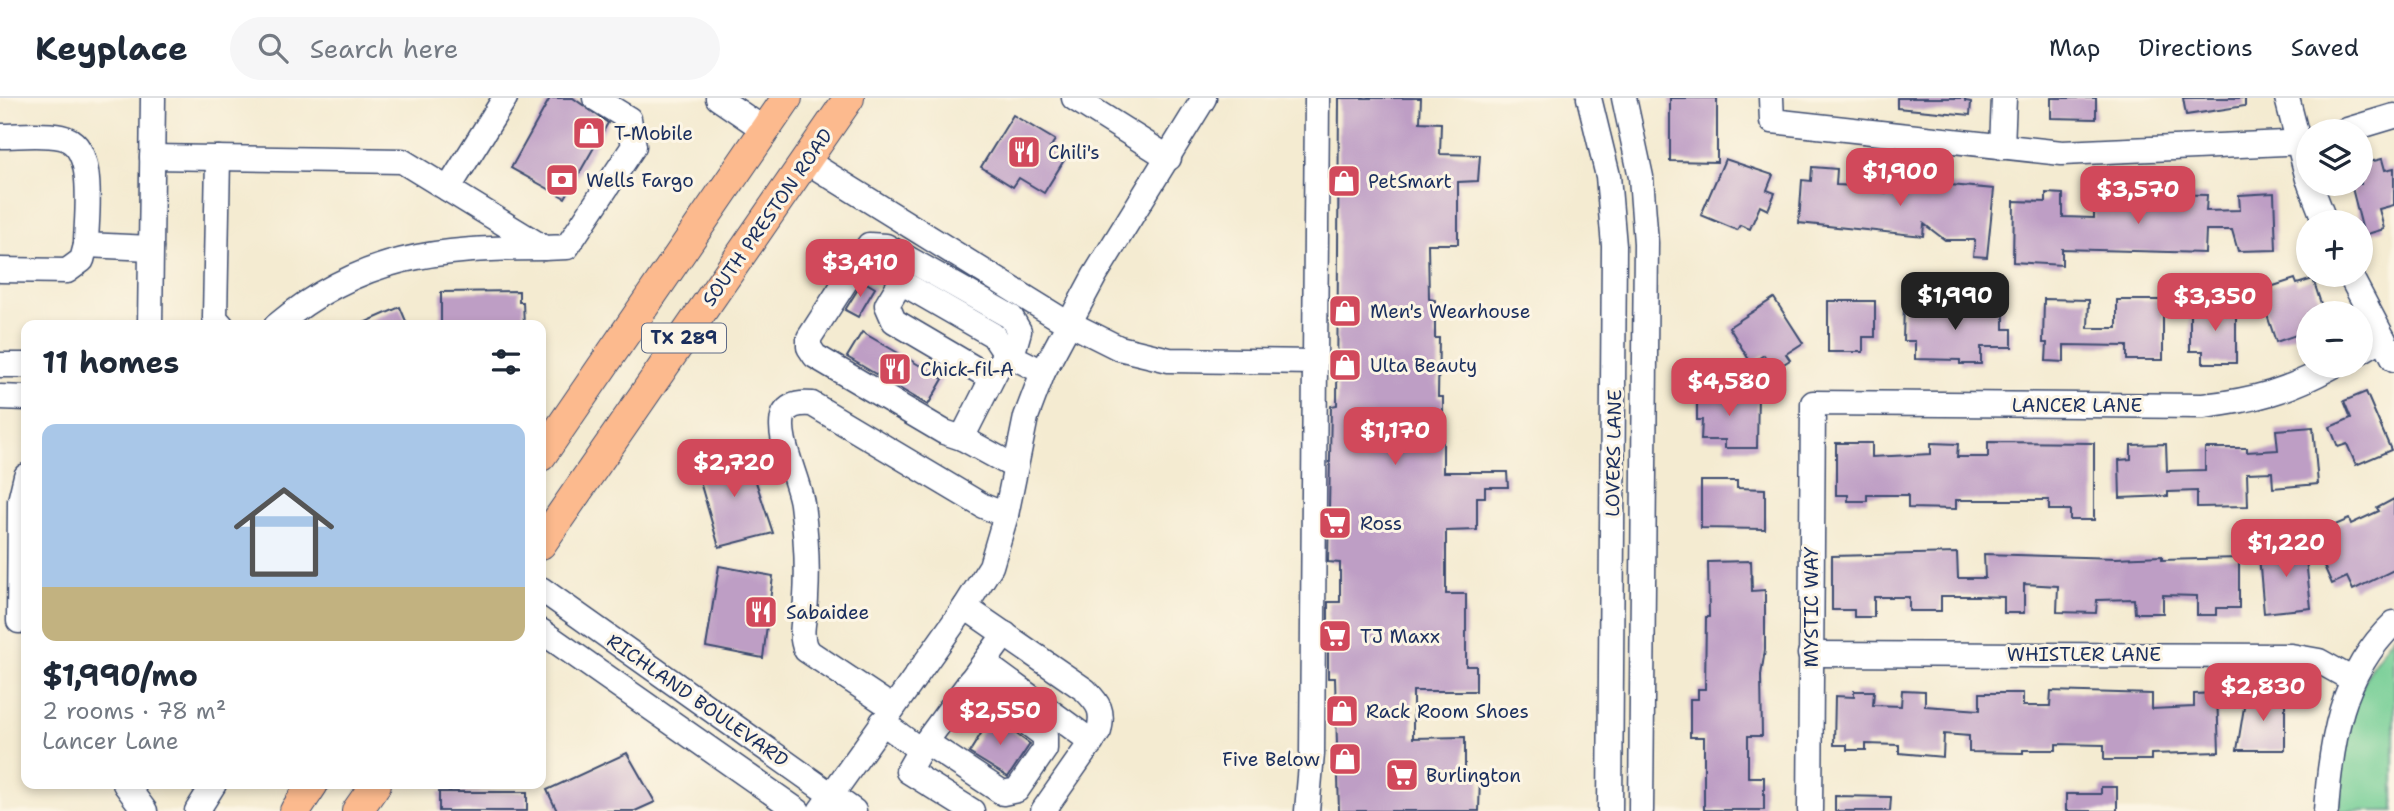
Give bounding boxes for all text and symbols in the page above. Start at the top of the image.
search box [230,17,720,80]
text: Keyplace [35,26,188,71]
icon: search [254,29,292,67]
text: Search here [310,31,458,66]
text: Map [2049,32,2100,64]
text: Directions [2138,32,2253,64]
text: Saved [2291,32,2359,64]
shop icon: T-Mobile [570,114,608,152]
map controls [2296,119,2373,378]
button: layers [2296,119,2373,196]
place label: T-Mobile [614,121,693,146]
street label: SOUTH PRESTON ROAD [697,124,838,311]
restaurant icon: Chili's [1005,133,1043,171]
place label: Chili's [1048,140,1100,165]
pin: $1,900 [1843,148,1957,208]
text: $1,900 [1862,156,1938,186]
bank icon: Wells Fargo [543,161,581,199]
shop icon: PetSmart [1325,162,1363,200]
pin: $3,570 [2081,166,2195,226]
place label: Wells Fargo [586,168,694,193]
place label: PetSmart [1368,169,1452,194]
text: $3,570 [2096,174,2180,204]
button: + [2296,210,2373,287]
pin: $3,410 [803,240,917,299]
text: $3,410 [822,247,898,277]
pin: $1,990 [1898,272,2012,332]
pin: $3,350 [2158,274,2272,333]
text: $1,990 [1917,280,1993,310]
text: $3,350 [2173,281,2257,311]
shop icon: Men's Wearhouse [1326,292,1364,330]
place label: Men's Wearhouse [1370,299,1530,324]
button: − [2296,301,2373,378]
road number: TX 289 [642,324,726,352]
text: 11 homes [42,342,179,383]
icon: filters [487,343,525,381]
shop icon: Ulta Beauty [1326,346,1364,384]
restaurant icon: Chick-fil-A [876,350,914,388]
place label: Ulta Beauty [1370,353,1477,378]
place label: Chick-fil-A [920,357,1014,382]
pin: $4,580 [1672,358,1786,418]
text: $4,580 [1687,366,1771,396]
street label: LOVERS LANE [1600,389,1627,517]
street label: LANCER LANE [2012,393,2142,418]
pin: $1,170 [1338,408,1452,467]
text: $1,170 [1360,415,1430,445]
pin: $2,720 [677,440,791,499]
text: $2,720 [693,447,775,477]
icon: home [221,469,347,595]
supermarket icon: Ross [1316,504,1354,542]
place label: Ross [1360,511,1402,536]
pin: $1,220 [2229,519,2343,579]
text: $1,220 [2247,527,2325,557]
street label: MYSTIC WAY [1799,546,1824,667]
restaurant icon: Sabaidee [742,593,780,631]
place label: Sabaidee [786,600,869,625]
supermarket icon: TJ Maxx [1316,617,1354,655]
place label: TJ Maxx [1360,624,1440,649]
street label: RICHLAND BOULEVARD [602,628,793,773]
street label: WHISTLER LANE [2007,642,2161,667]
text: $1,990/mo [42,655,198,696]
pin: $2,830 [2206,664,2320,723]
text: $2,830 [2220,671,2306,701]
pin: $2,550 [943,688,1057,747]
shop icon: Rack Room Shoes [1323,692,1361,730]
text: $2,550 [959,695,1041,725]
text: 2 rooms · 78 m² [42,696,226,726]
place label: Rack Room Shoes [1366,699,1529,724]
text: Lancer Lane [42,726,179,756]
shop icon: Five Below [1326,740,1364,778]
place label: Five Below [1222,747,1320,772]
supermarket icon: Burlington [1383,756,1421,794]
place label: Burlington [1426,763,1521,788]

